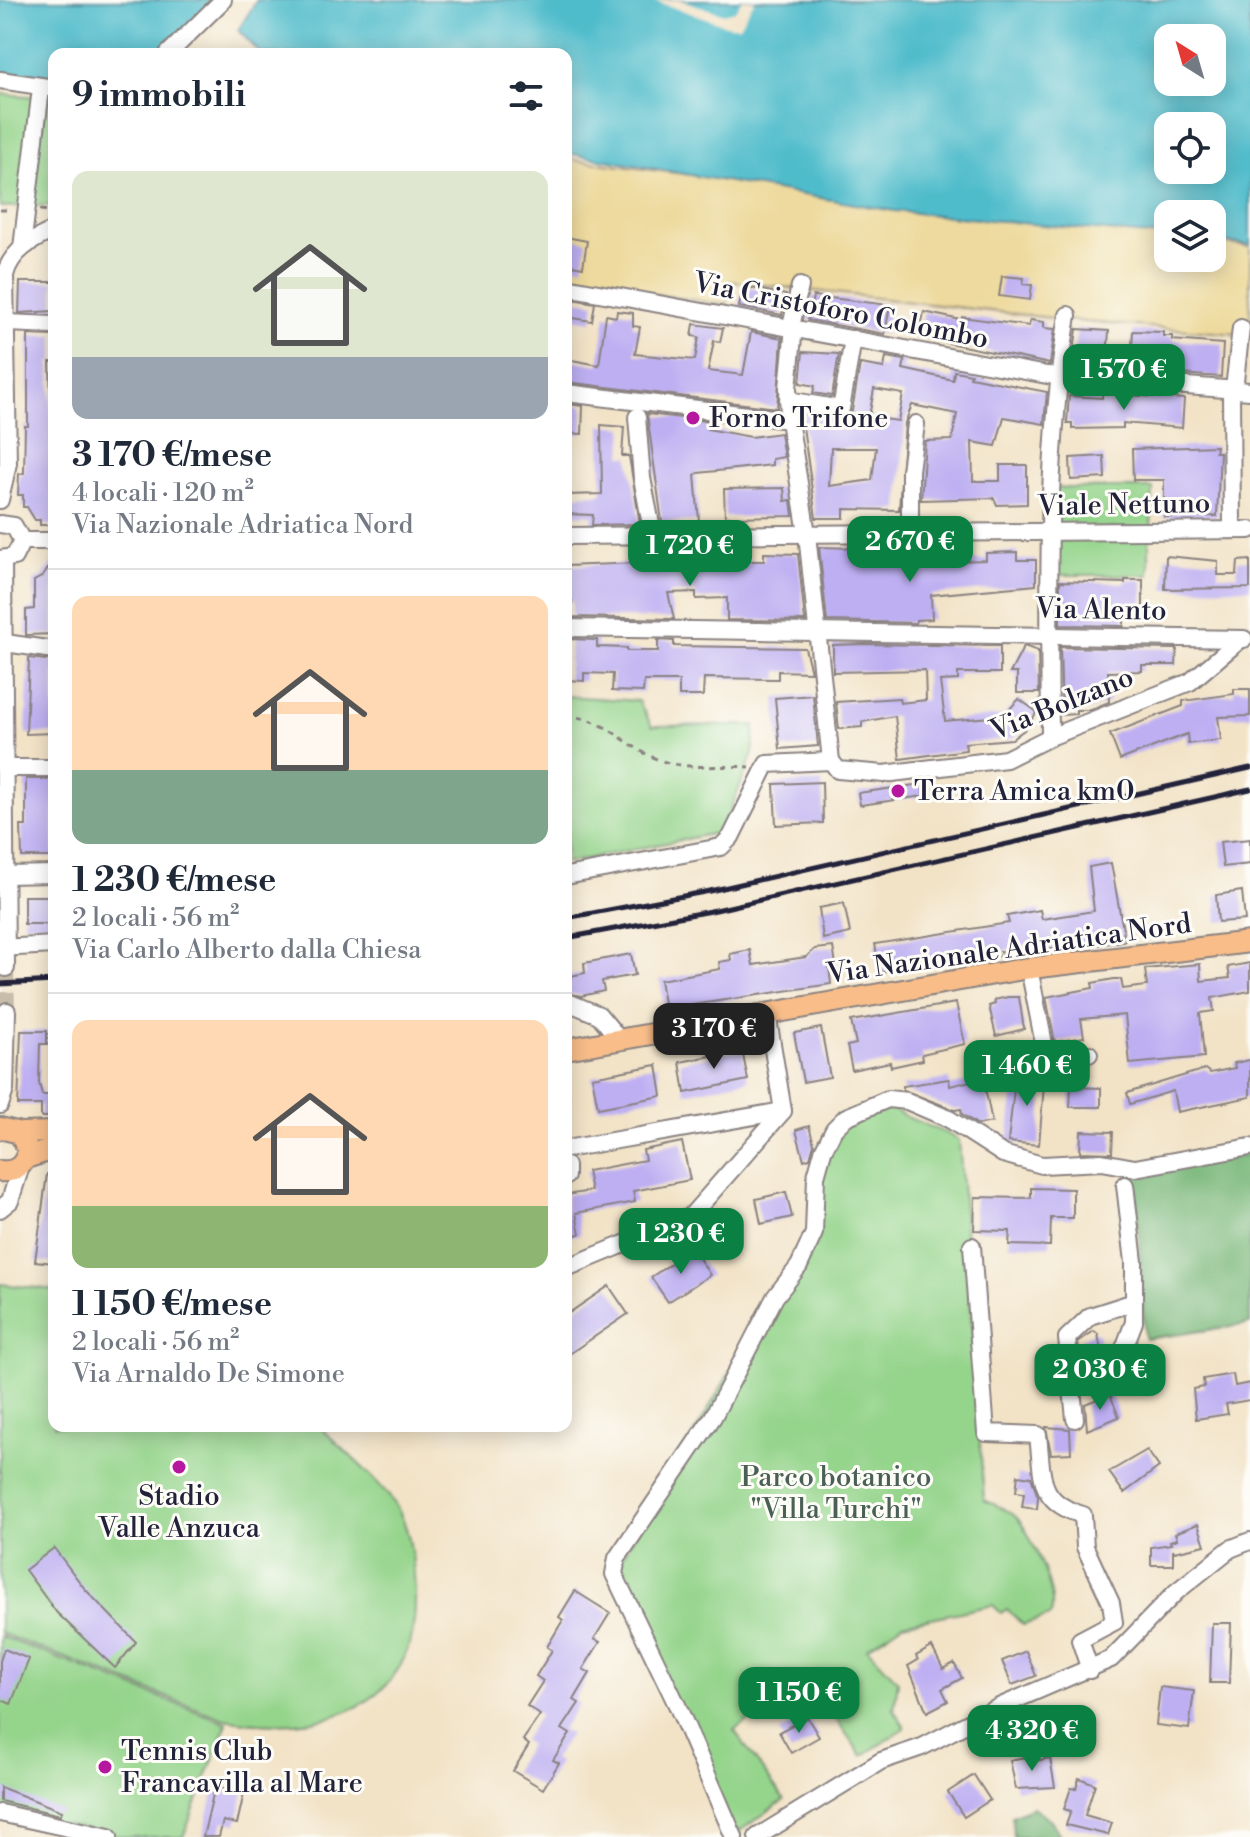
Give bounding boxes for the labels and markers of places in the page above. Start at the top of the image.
pin: 1 570 € [1050,344,1198,412]
place label: Forno Trifone [709,401,888,436]
marker: Forno Trifone [684,409,702,427]
pin: 2 670 € [836,516,984,584]
pin: 1 720 € [616,520,764,588]
place label: Terra Amica km0 [914,774,1135,809]
marker: Terra Amica km0 [889,782,907,800]
pin: 3 170 € [640,1003,788,1071]
pin: 1 460 € [953,1040,1101,1108]
pin: 1 230 € [607,1208,755,1276]
pin: 2 030 € [1026,1344,1174,1412]
marker: Stadio Valle Anzuca [170,1458,188,1476]
place label: Stadio Valle Anzuca [97,1479,261,1546]
pin: 1 150 € [725,1667,873,1735]
pin: 4 320 € [958,1705,1106,1773]
place label: Tennis Club Francavilla al Mare [121,1734,363,1801]
marker: Tennis Club Francavilla al Mare [96,1758,114,1776]

